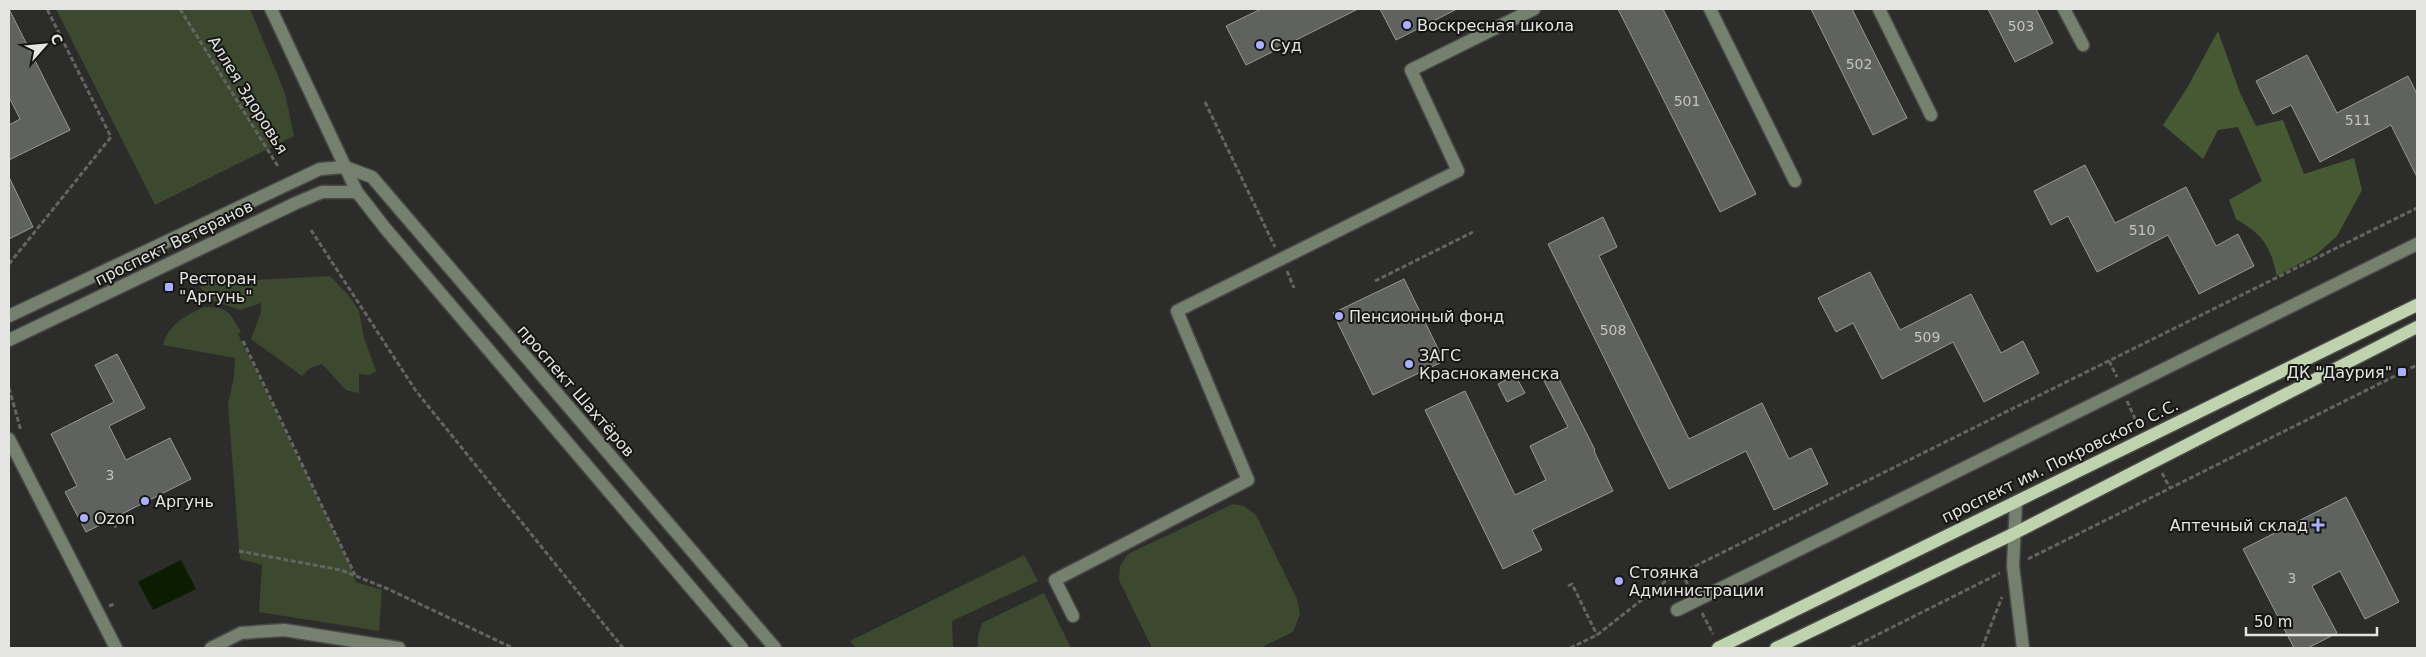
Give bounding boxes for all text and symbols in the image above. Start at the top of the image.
place label: Воскресная школа [1417,16,1574,35]
house number: 503 [2008,18,2034,34]
marker: Воскресная школа [1401,19,1413,31]
north arrow [20,20,70,70]
text: С [47,31,66,47]
street label: Аллея Здоровья [204,33,292,157]
place label: Суд [1270,36,1302,55]
marker: Суд [1254,39,1266,51]
house number: 502 [1846,56,1872,72]
house number: 501 [1674,93,1700,109]
house number: 511 [2345,112,2371,128]
street label: проспект Ветеранов [92,196,256,290]
house number: 510 [2129,222,2155,238]
place label: Ресторан "Аргунь" [179,269,257,306]
marker: Ресторан "Аргунь" [163,281,175,293]
place label: Пенсионный фонд [1349,307,1504,326]
marker: Пенсионный фонд [1333,310,1345,322]
street label: проспект Шахтёров [514,321,638,461]
house number: 508 [1600,322,1626,338]
house number: 509 [1914,329,1940,345]
place label: ЗАГС Краснокаменска [1419,346,1559,383]
marker: ЗАГС Краснокаменска [1403,358,1415,370]
place label: ДК "Даурия" [2286,363,2392,382]
marker: ДК "Даурия" [2396,366,2408,378]
street label: проспект им. Покровского С.С. [1938,395,2182,527]
house number: 3 [106,467,114,483]
place label: Аргунь [155,492,214,511]
marker: Аргунь [139,495,151,507]
place label: Ozon [94,509,135,528]
marker: Ozon [78,512,90,524]
place label: Аптечный склад [2170,516,2308,535]
marker: Аптечный склад [2312,519,2324,531]
place label: Стоянка Администрации [1629,563,1764,600]
house number: 3 [2288,570,2296,586]
marker: Стоянка Администрации [1613,575,1625,587]
scale bar [2246,604,2377,636]
text: 50 m [2254,613,2292,631]

